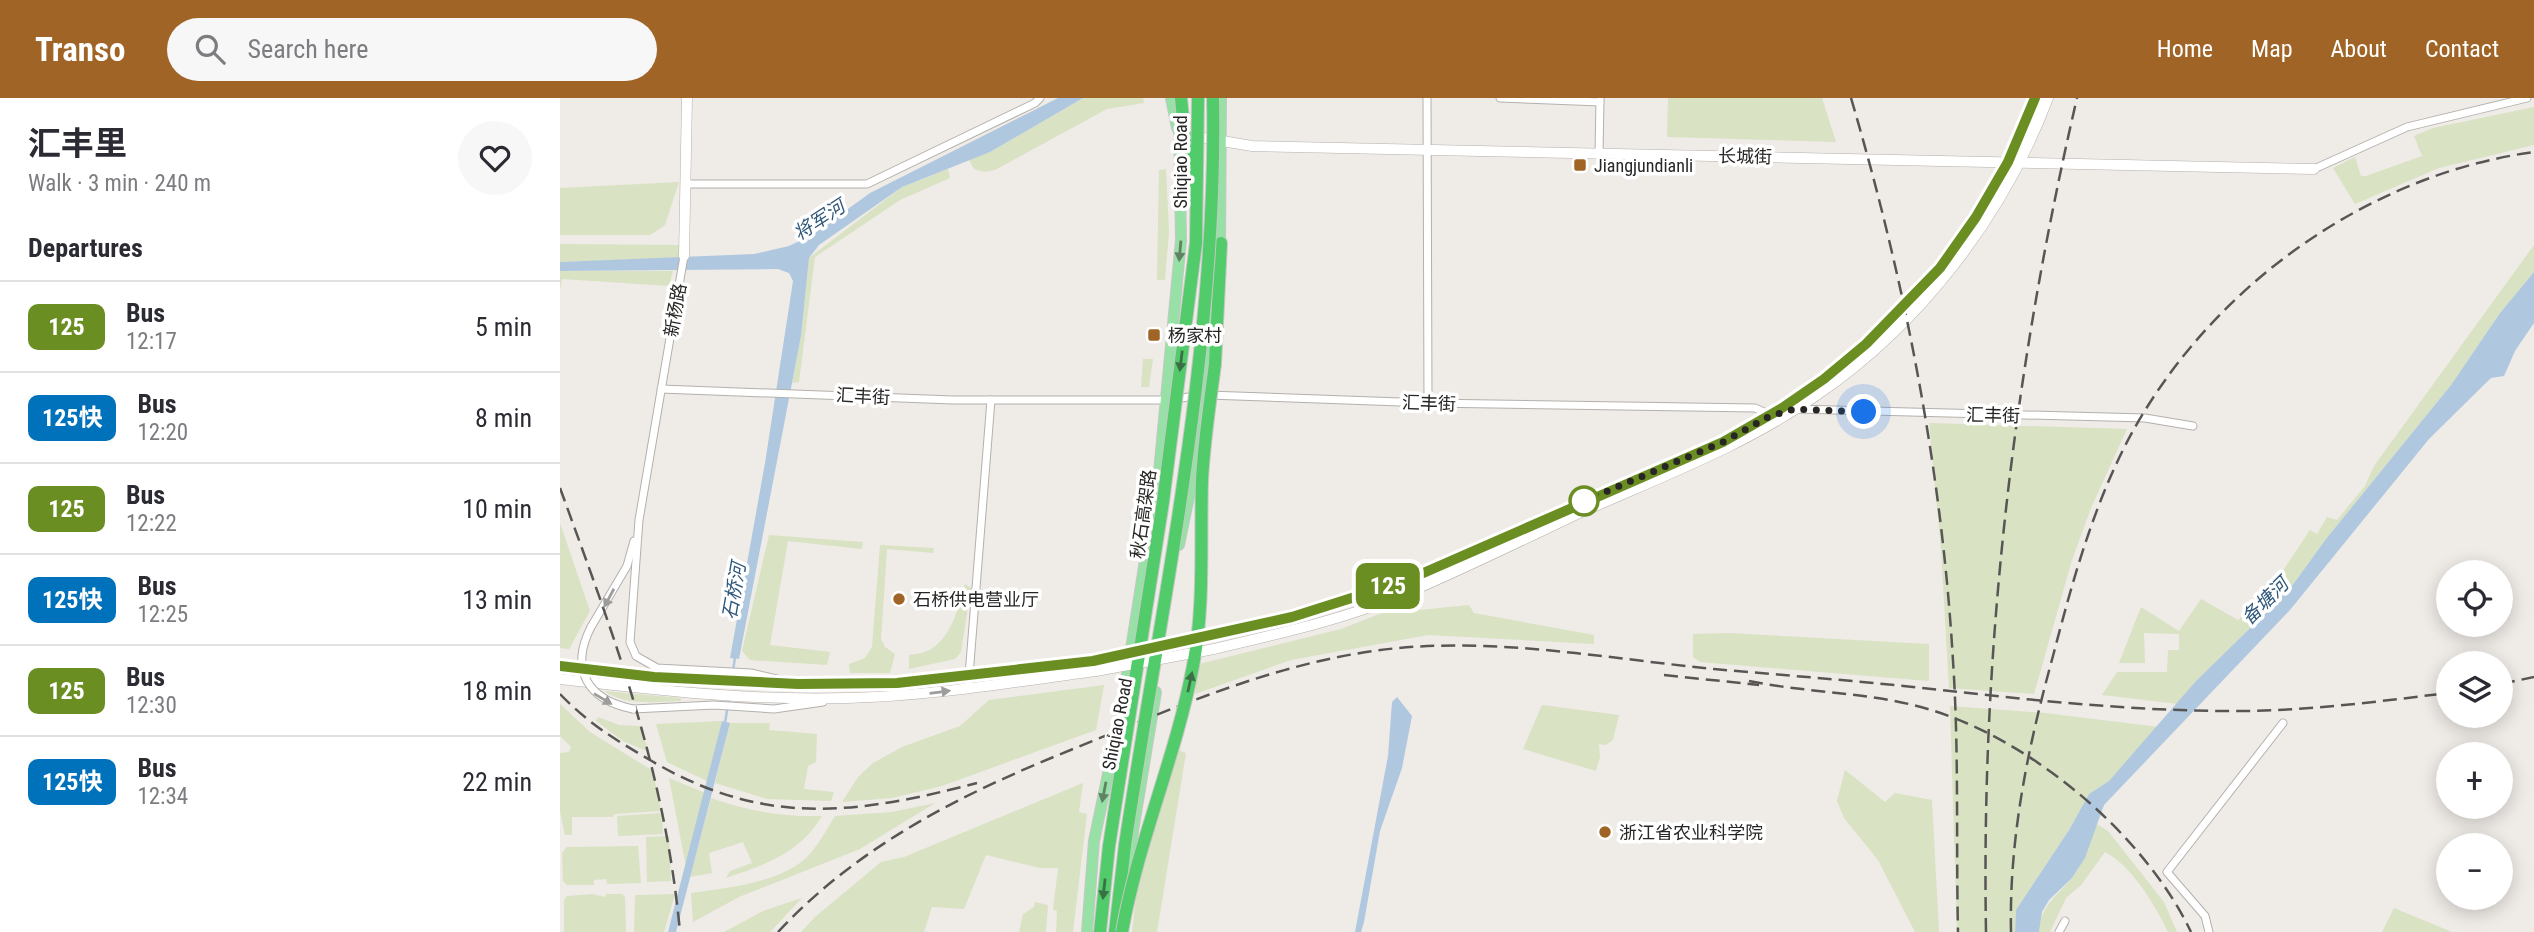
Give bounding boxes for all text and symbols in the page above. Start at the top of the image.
search box [167,18,657,81]
text: Transo [35,30,125,69]
icon: search [191,30,229,68]
text: Search here [247,34,368,64]
text: Home [2157,35,2213,63]
text: Map [2251,35,2293,63]
text: About [2331,35,2387,63]
text: Contact [2425,35,2499,63]
street label: Shiqiao Road [1170,115,1191,209]
button: heart [458,121,532,195]
text: 汇丰里 [28,124,127,163]
street label: 长城街 [1718,145,1772,167]
place label: Jiangjundianli [1594,155,1693,176]
marker: Jiangjundianli [1572,157,1588,173]
text: Walk · 3 min · 240 m [28,170,211,197]
water label: 将军河 [789,193,853,245]
text: Departures [28,233,143,263]
one-way arrow [1174,241,1185,263]
street label: 新杨路 [660,282,690,338]
text: Bus [126,298,165,328]
text: 5 min [475,312,532,342]
text: 125 [48,313,85,341]
place label: 杨家村 [1168,325,1222,346]
marker: 杨家村 [1146,327,1162,343]
text: 12:17 [126,328,177,355]
one-way arrow [1176,350,1187,372]
street label: 汇丰街 [835,384,891,408]
text: Bus [137,389,177,419]
street label: 汇丰街 [1402,392,1456,414]
your location [1846,394,1881,429]
text: 8 min [475,403,532,433]
text: 125快 [42,404,102,432]
street label: 汇丰街 [1966,404,2020,426]
text: 12:20 [137,419,188,446]
street label: 秋石高架路 [1126,468,1160,560]
text: Bus [126,480,165,510]
unlabelled marker [1569,486,1599,516]
text: 10 min [462,494,532,524]
text: 125 [48,495,85,523]
text: 12:22 [126,510,177,537]
water label: 石桥河 [718,557,751,621]
map controls [2436,560,2513,910]
button: locate [2436,560,2513,637]
line badge: 125 [1348,563,1428,609]
water label: 备塘河 [2237,570,2296,629]
text: Bus [137,571,177,601]
text: 125 [1370,572,1406,600]
text: 13 min [462,585,532,615]
text: 125快 [42,586,102,614]
one-way arrow [603,588,615,608]
place label: 石桥供电营业厅 [913,589,1039,610]
marker: 石桥供电营业厅 [891,591,907,607]
text: 12:25 [137,601,188,628]
button: layers [2436,651,2513,728]
text: Bus [126,662,165,692]
one-way arrow [1184,671,1195,693]
text: 18 min [462,676,532,706]
street label: Shiqiao Road [1098,676,1136,772]
text: 125 [48,677,85,705]
one-way arrow [929,686,951,697]
text: 12:30 [126,692,177,719]
one-way arrow [593,692,612,705]
button: + [2436,742,2513,819]
text: Bus [137,753,177,783]
text: 22 min [462,767,532,797]
text: 125快 [42,768,102,796]
one-way arrow [1099,781,1110,803]
text: 12:34 [137,783,188,810]
place label: 浙江省农业科学院 [1619,822,1763,843]
marker: 浙江省农业科学院 [1597,824,1613,840]
button: − [2436,833,2513,910]
one-way arrow [1098,878,1109,900]

